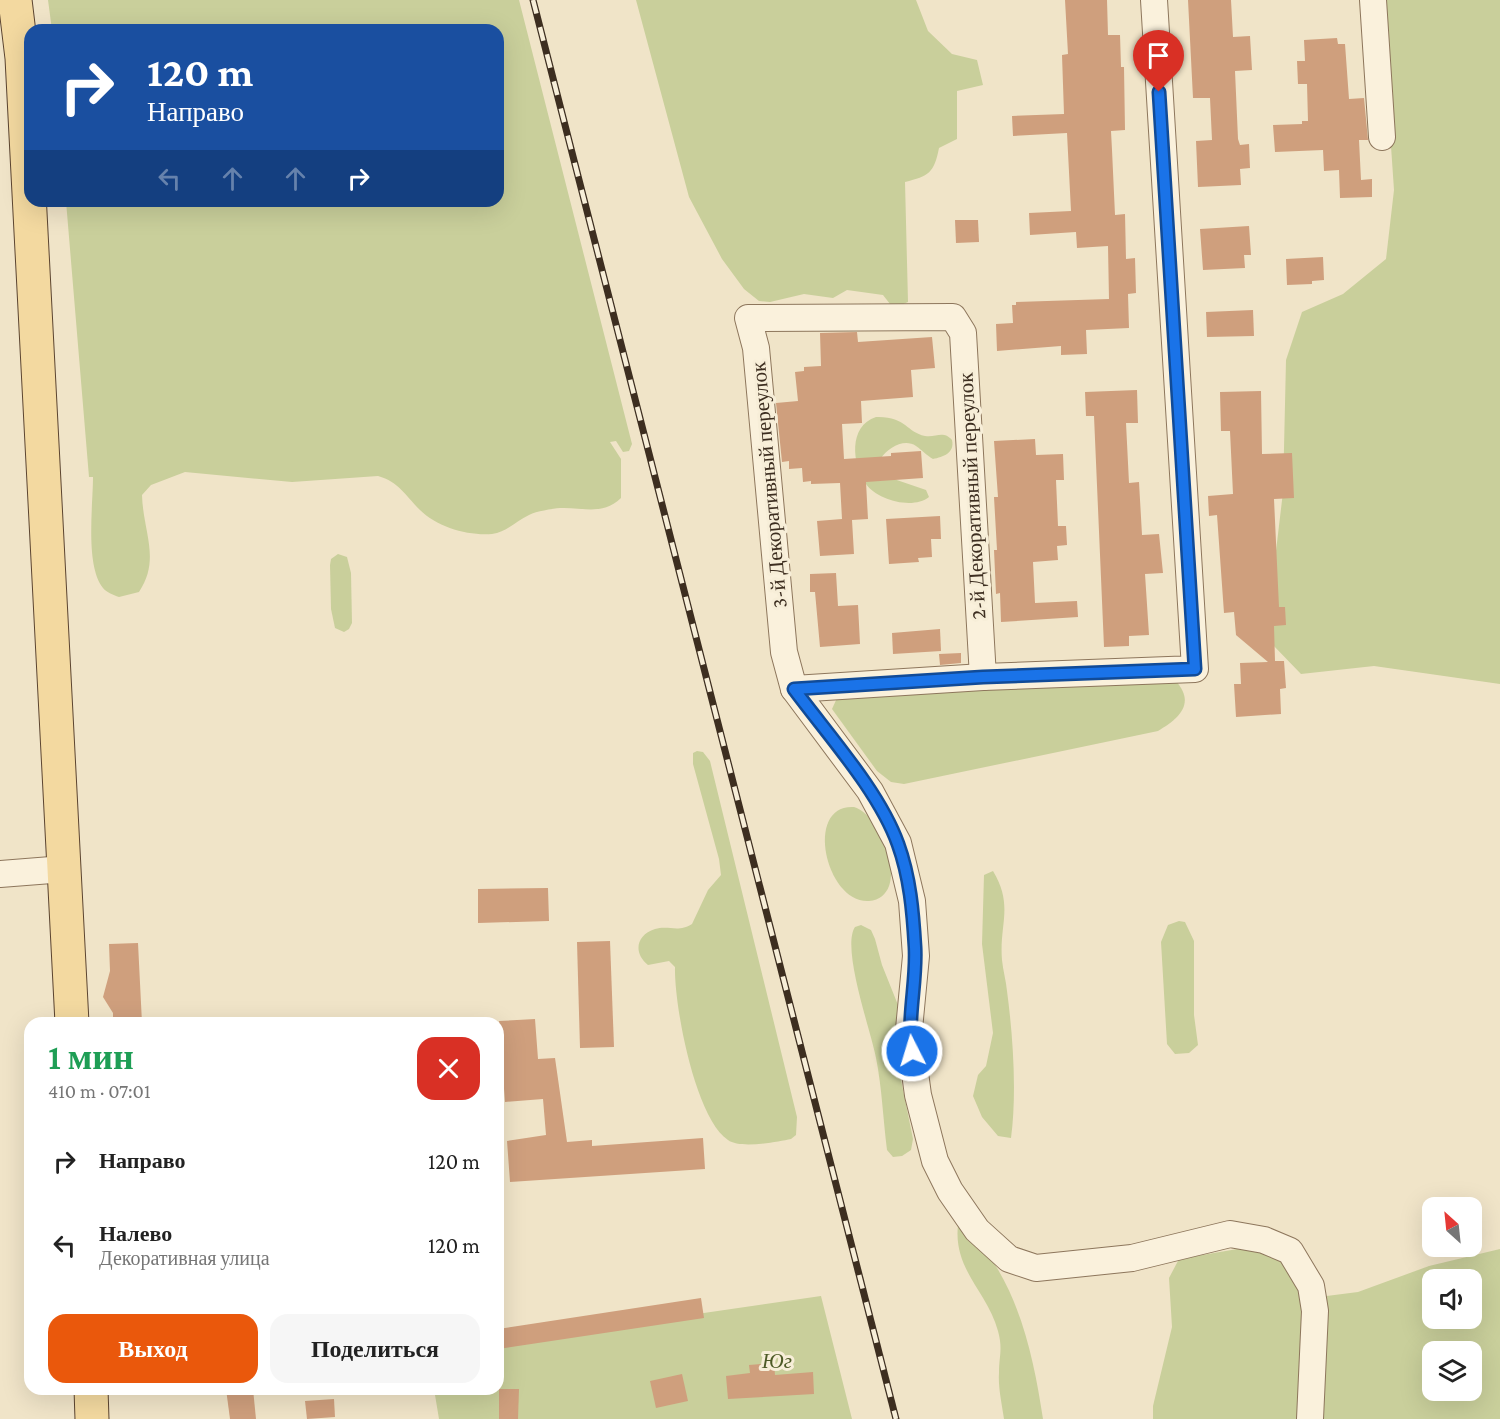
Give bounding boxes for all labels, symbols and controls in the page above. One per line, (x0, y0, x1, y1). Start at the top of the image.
pin (1133, 30, 1184, 92)
icon: arrive (1142, 39, 1175, 72)
icon: right (48, 48, 126, 126)
text: 120 m (147, 48, 253, 95)
text: Направо (147, 97, 244, 127)
icon: left (153, 162, 186, 195)
icon: ahead (216, 162, 249, 195)
icon: ahead (279, 162, 312, 195)
icon: right (342, 162, 375, 195)
street label: 3-й Декоративный переулок (746, 360, 792, 609)
street label: 2-й Декоративный переулок (954, 371, 990, 620)
position arrow (880, 1019, 944, 1083)
text: 1 мин (48, 1037, 134, 1077)
button: close (417, 1037, 480, 1100)
text: 410 m · 07:01 (48, 1080, 151, 1102)
icon: right (48, 1145, 81, 1178)
text: Направо (99, 1148, 185, 1173)
text: 120 m (428, 1149, 480, 1174)
north arrow (1422, 1197, 1482, 1257)
map controls (1422, 1197, 1482, 1401)
text: Налево (99, 1221, 172, 1246)
icon: left (48, 1229, 81, 1262)
text: 120 m (428, 1233, 480, 1258)
text: Декоративная улица (99, 1247, 270, 1269)
button: sound (1422, 1269, 1482, 1329)
button: Выход (48, 1314, 258, 1383)
button: Поделиться (270, 1314, 480, 1383)
button: layers (1422, 1341, 1482, 1401)
park label: Юг (761, 1349, 792, 1373)

